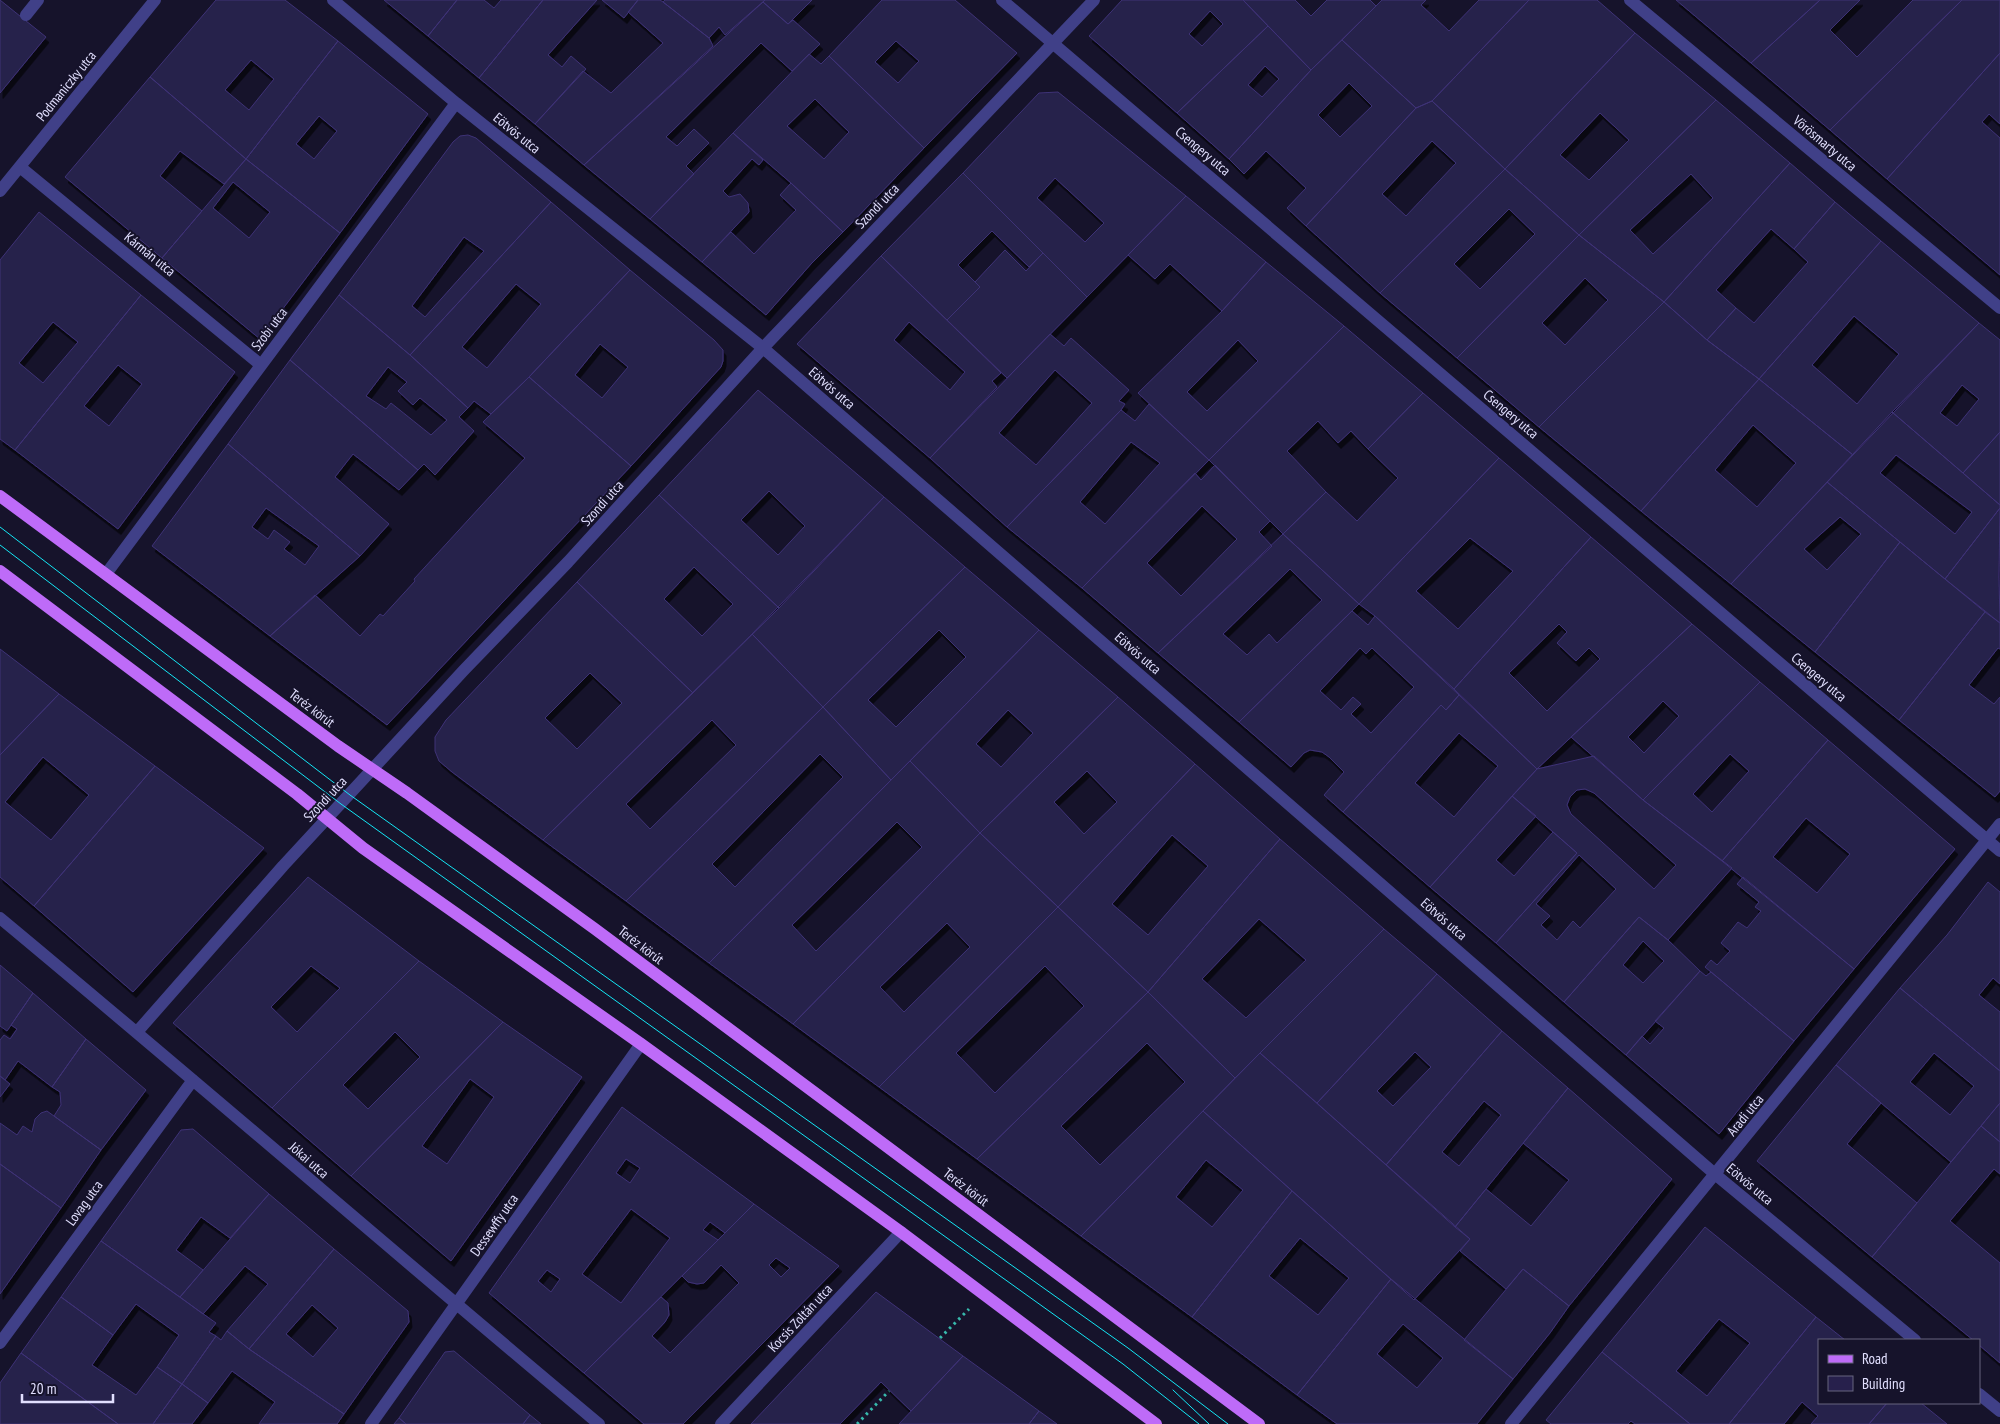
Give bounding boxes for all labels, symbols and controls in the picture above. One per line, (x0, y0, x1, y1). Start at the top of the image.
street label: Podmaniczky utca (32, 47, 100, 125)
street label: Eötvös utca (490, 109, 544, 157)
street label: Vörösmarty utca (1789, 111, 1860, 175)
street label: Csengery utca (1172, 123, 1234, 179)
street label: Szondi utca (851, 180, 903, 232)
street label: Kármán utca (121, 228, 179, 280)
street label: Szobi utca (247, 304, 291, 354)
street label: Eötvös utca (805, 363, 859, 413)
street label: Csengery utca (1480, 386, 1542, 442)
street label: Szondi utca (577, 476, 627, 530)
street label: Eötvös utca (1111, 628, 1165, 678)
street label: Csengery utca (1788, 649, 1850, 705)
street label: Teréz körút (285, 685, 339, 731)
street label: Szondi utca (299, 773, 351, 825)
street label: Eötvös utca (1417, 894, 1471, 944)
street label: Teréz körút (614, 922, 668, 968)
street label: Aradi utca (1723, 1090, 1767, 1140)
street label: Jókai utca (285, 1137, 333, 1182)
street label: Eötvös utca (1723, 1159, 1777, 1209)
street label: Teréz körút (939, 1164, 993, 1210)
street label: Lovag utca (62, 1177, 106, 1229)
street label: Dessewffy utca (466, 1190, 522, 1260)
street label: Kocsis Zoltán utca (764, 1280, 836, 1356)
legend (1818, 1339, 1980, 1404)
text: Road (1862, 1349, 1888, 1368)
scale bar (22, 1372, 114, 1404)
text: Building (1862, 1374, 1905, 1393)
text: 20 m (30, 1379, 56, 1398)

